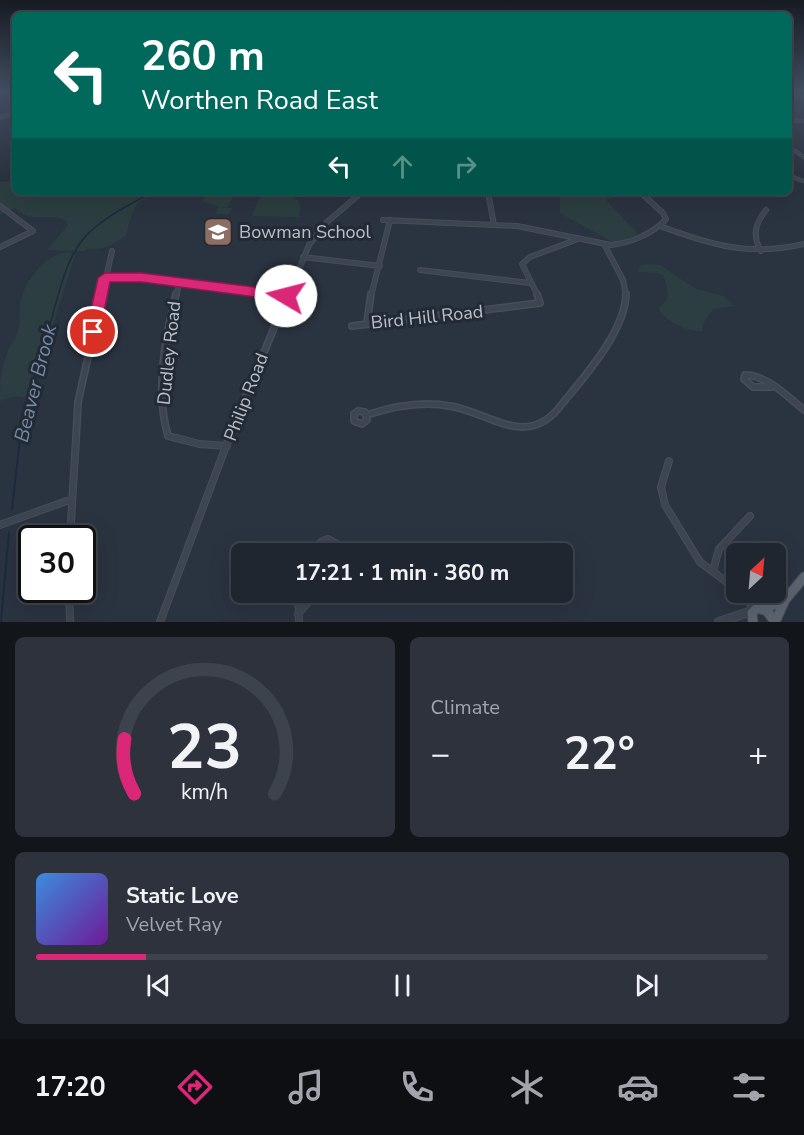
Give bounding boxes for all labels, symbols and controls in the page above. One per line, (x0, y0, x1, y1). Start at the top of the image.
text: 260 m (141, 28, 265, 85)
icon: left (42, 36, 120, 114)
text: Worthen Road East (141, 82, 378, 119)
icon: left (323, 150, 356, 183)
icon: ahead (386, 150, 419, 183)
icon: right (449, 150, 482, 183)
school or university icon: Bowman School (202, 216, 234, 248)
place label: Bowman School (239, 220, 372, 244)
position arrow (254, 264, 318, 328)
street label: Bird Hill Road (370, 299, 484, 335)
street label: Dudley Road (152, 300, 186, 406)
pin (67, 306, 118, 357)
icon: arrive (76, 315, 109, 348)
water label: Beaver Brook (8, 320, 63, 445)
street label: Philip Road (218, 350, 274, 444)
speed limit sign: 30 (18, 525, 96, 603)
north arrow (726, 543, 786, 603)
map controls (726, 543, 786, 603)
text: 17:21 · 1 min · 360 m (295, 558, 509, 588)
text: Climate (431, 694, 500, 721)
text: 23 (167, 705, 242, 790)
text: 22° (564, 724, 635, 785)
text: − (431, 732, 450, 777)
text: + (748, 732, 768, 777)
text: km/h (181, 777, 228, 807)
text: Static Love (126, 881, 239, 911)
text: Velvet Ray (126, 911, 222, 938)
icon: previous (142, 969, 175, 1002)
icon: pause (386, 969, 419, 1002)
icon: next (630, 969, 663, 1002)
icon: directions (174, 1066, 216, 1108)
icon: music (285, 1066, 327, 1108)
icon: phone (396, 1066, 438, 1108)
icon: climate (506, 1066, 548, 1108)
icon: car (617, 1066, 659, 1108)
icon: filters (728, 1066, 770, 1108)
text: 17:20 (34, 1069, 106, 1106)

